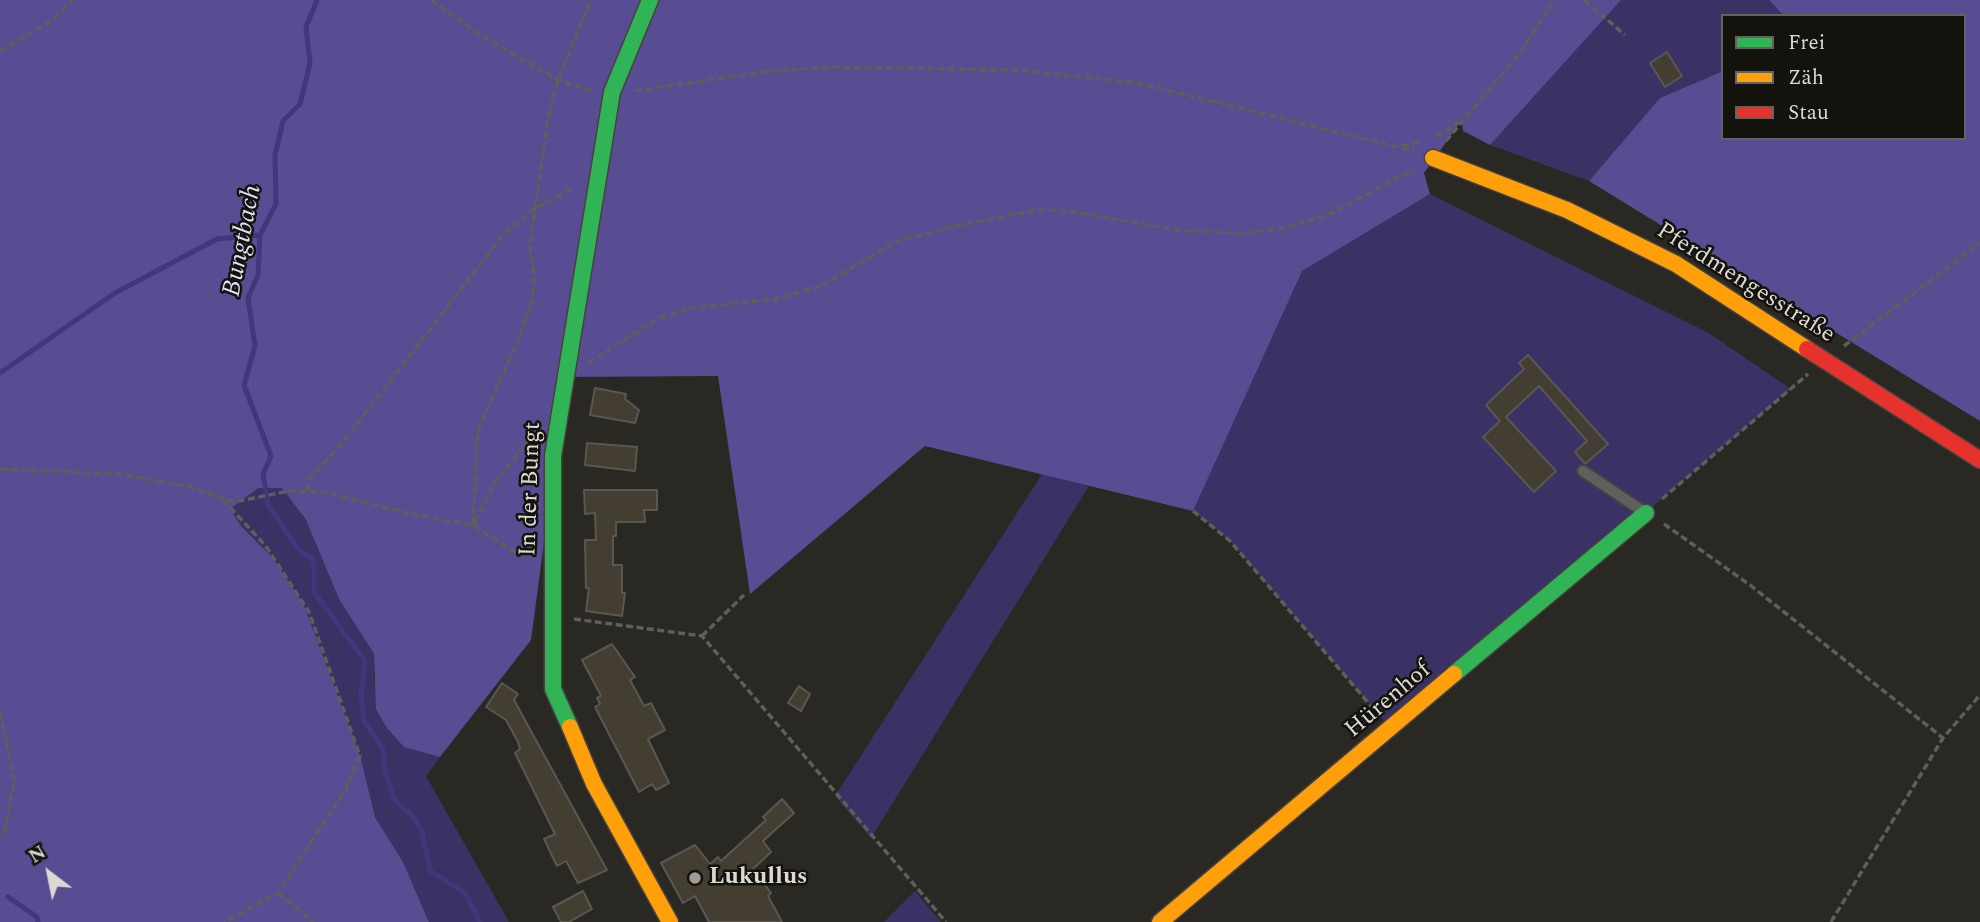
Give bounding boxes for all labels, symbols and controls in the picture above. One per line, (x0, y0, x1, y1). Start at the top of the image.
legend (1721, 14, 1966, 140)
text: Frei (1788, 27, 1825, 59)
text: Zäh (1788, 62, 1824, 94)
text: Stau (1788, 97, 1829, 129)
water label: Bungtbach (218, 183, 270, 299)
street label: Pferdmengesstraße (1650, 217, 1840, 351)
street label: In der Bungt (515, 421, 549, 557)
street label: Hürenhof (1340, 657, 1438, 745)
north arrow (14, 838, 84, 908)
text: N (23, 838, 52, 871)
place label: Lukullus (709, 864, 808, 892)
marker: Lukullus (687, 870, 703, 886)

